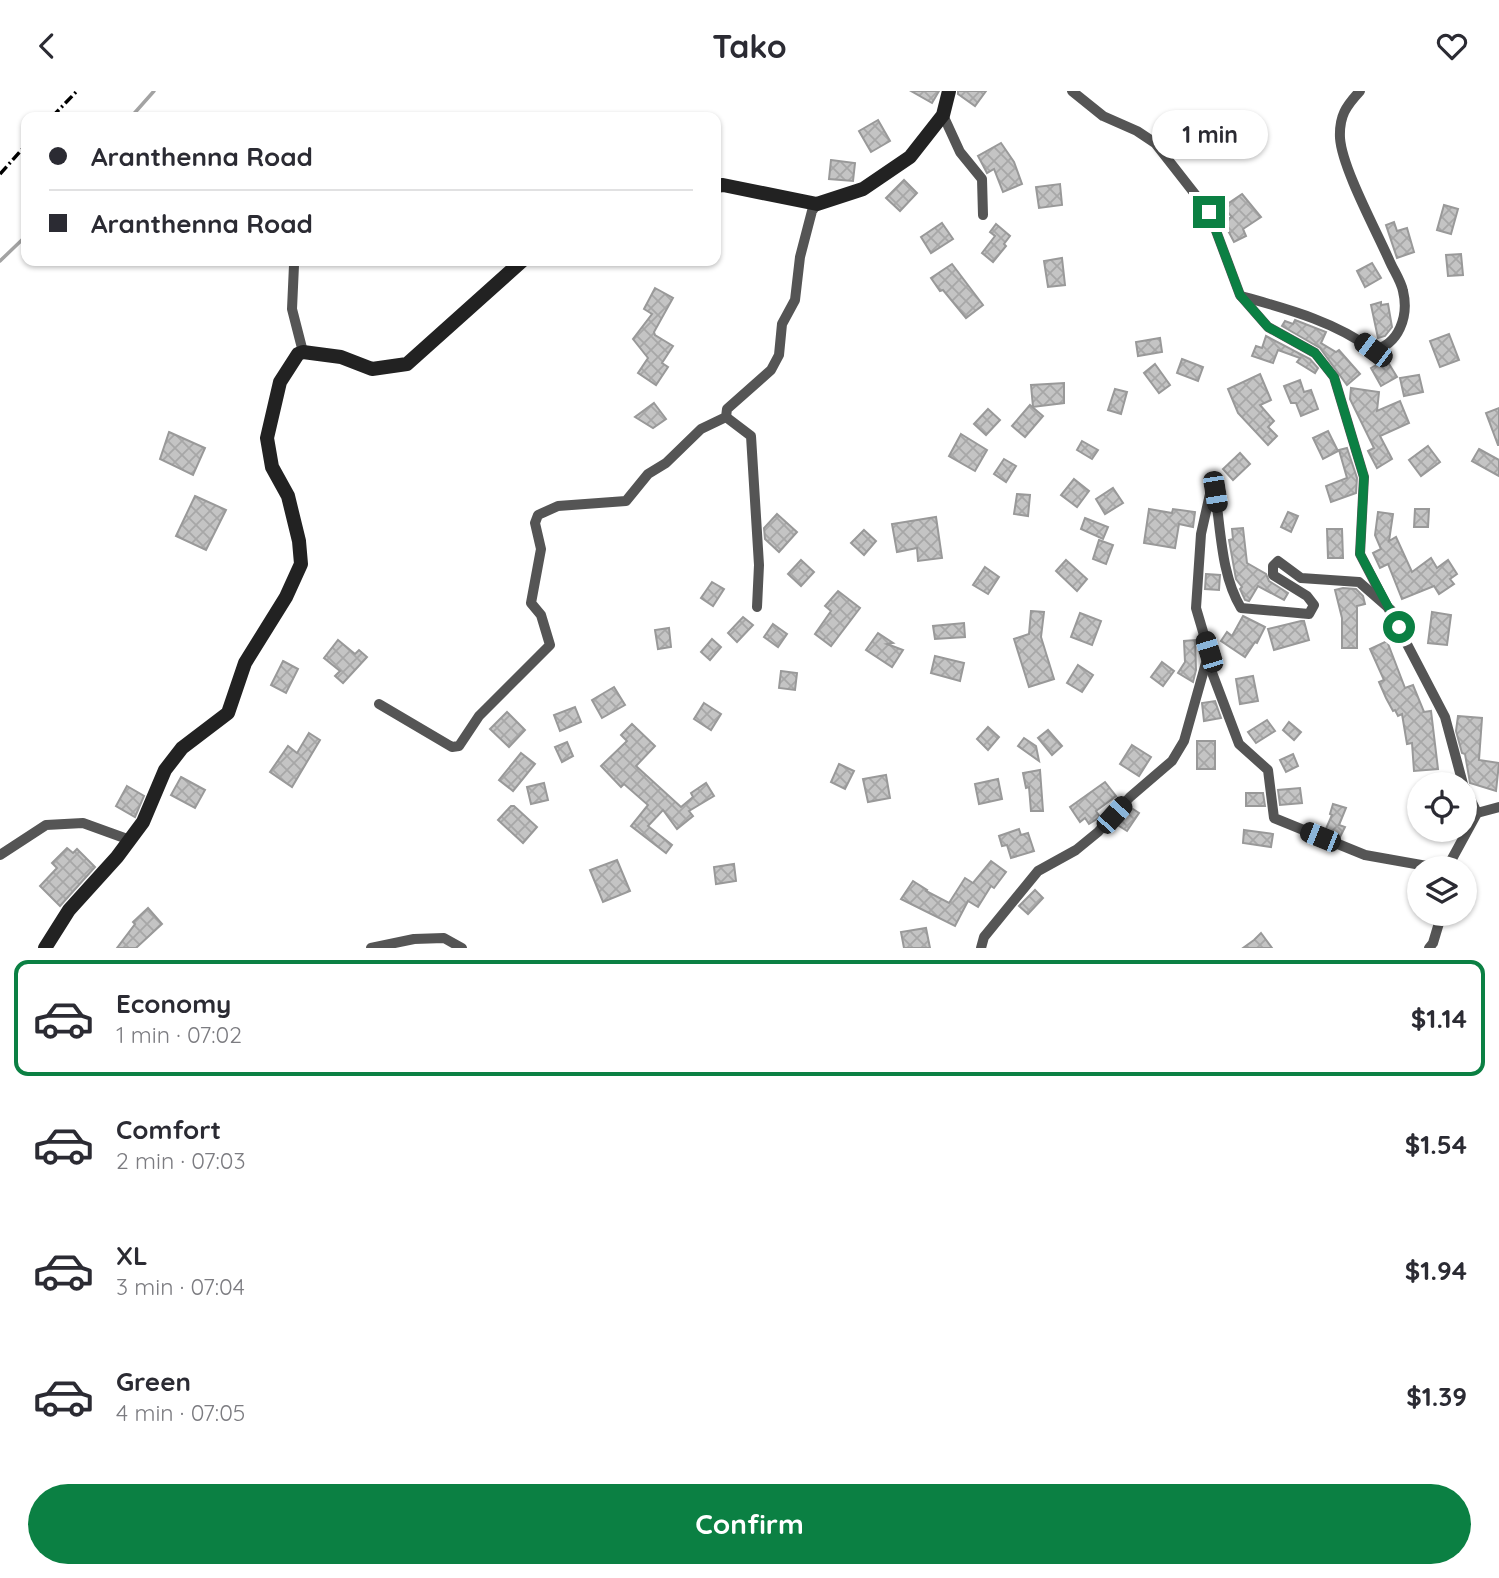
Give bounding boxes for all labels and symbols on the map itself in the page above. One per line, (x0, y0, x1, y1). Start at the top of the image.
callout: 1 min (1151, 110, 1267, 159)
route end (1193, 196, 1225, 228)
car (1350, 329, 1397, 371)
car (1202, 470, 1229, 514)
route start (1383, 611, 1415, 643)
car (1193, 629, 1226, 675)
car (1093, 792, 1136, 838)
car (1297, 819, 1344, 855)

